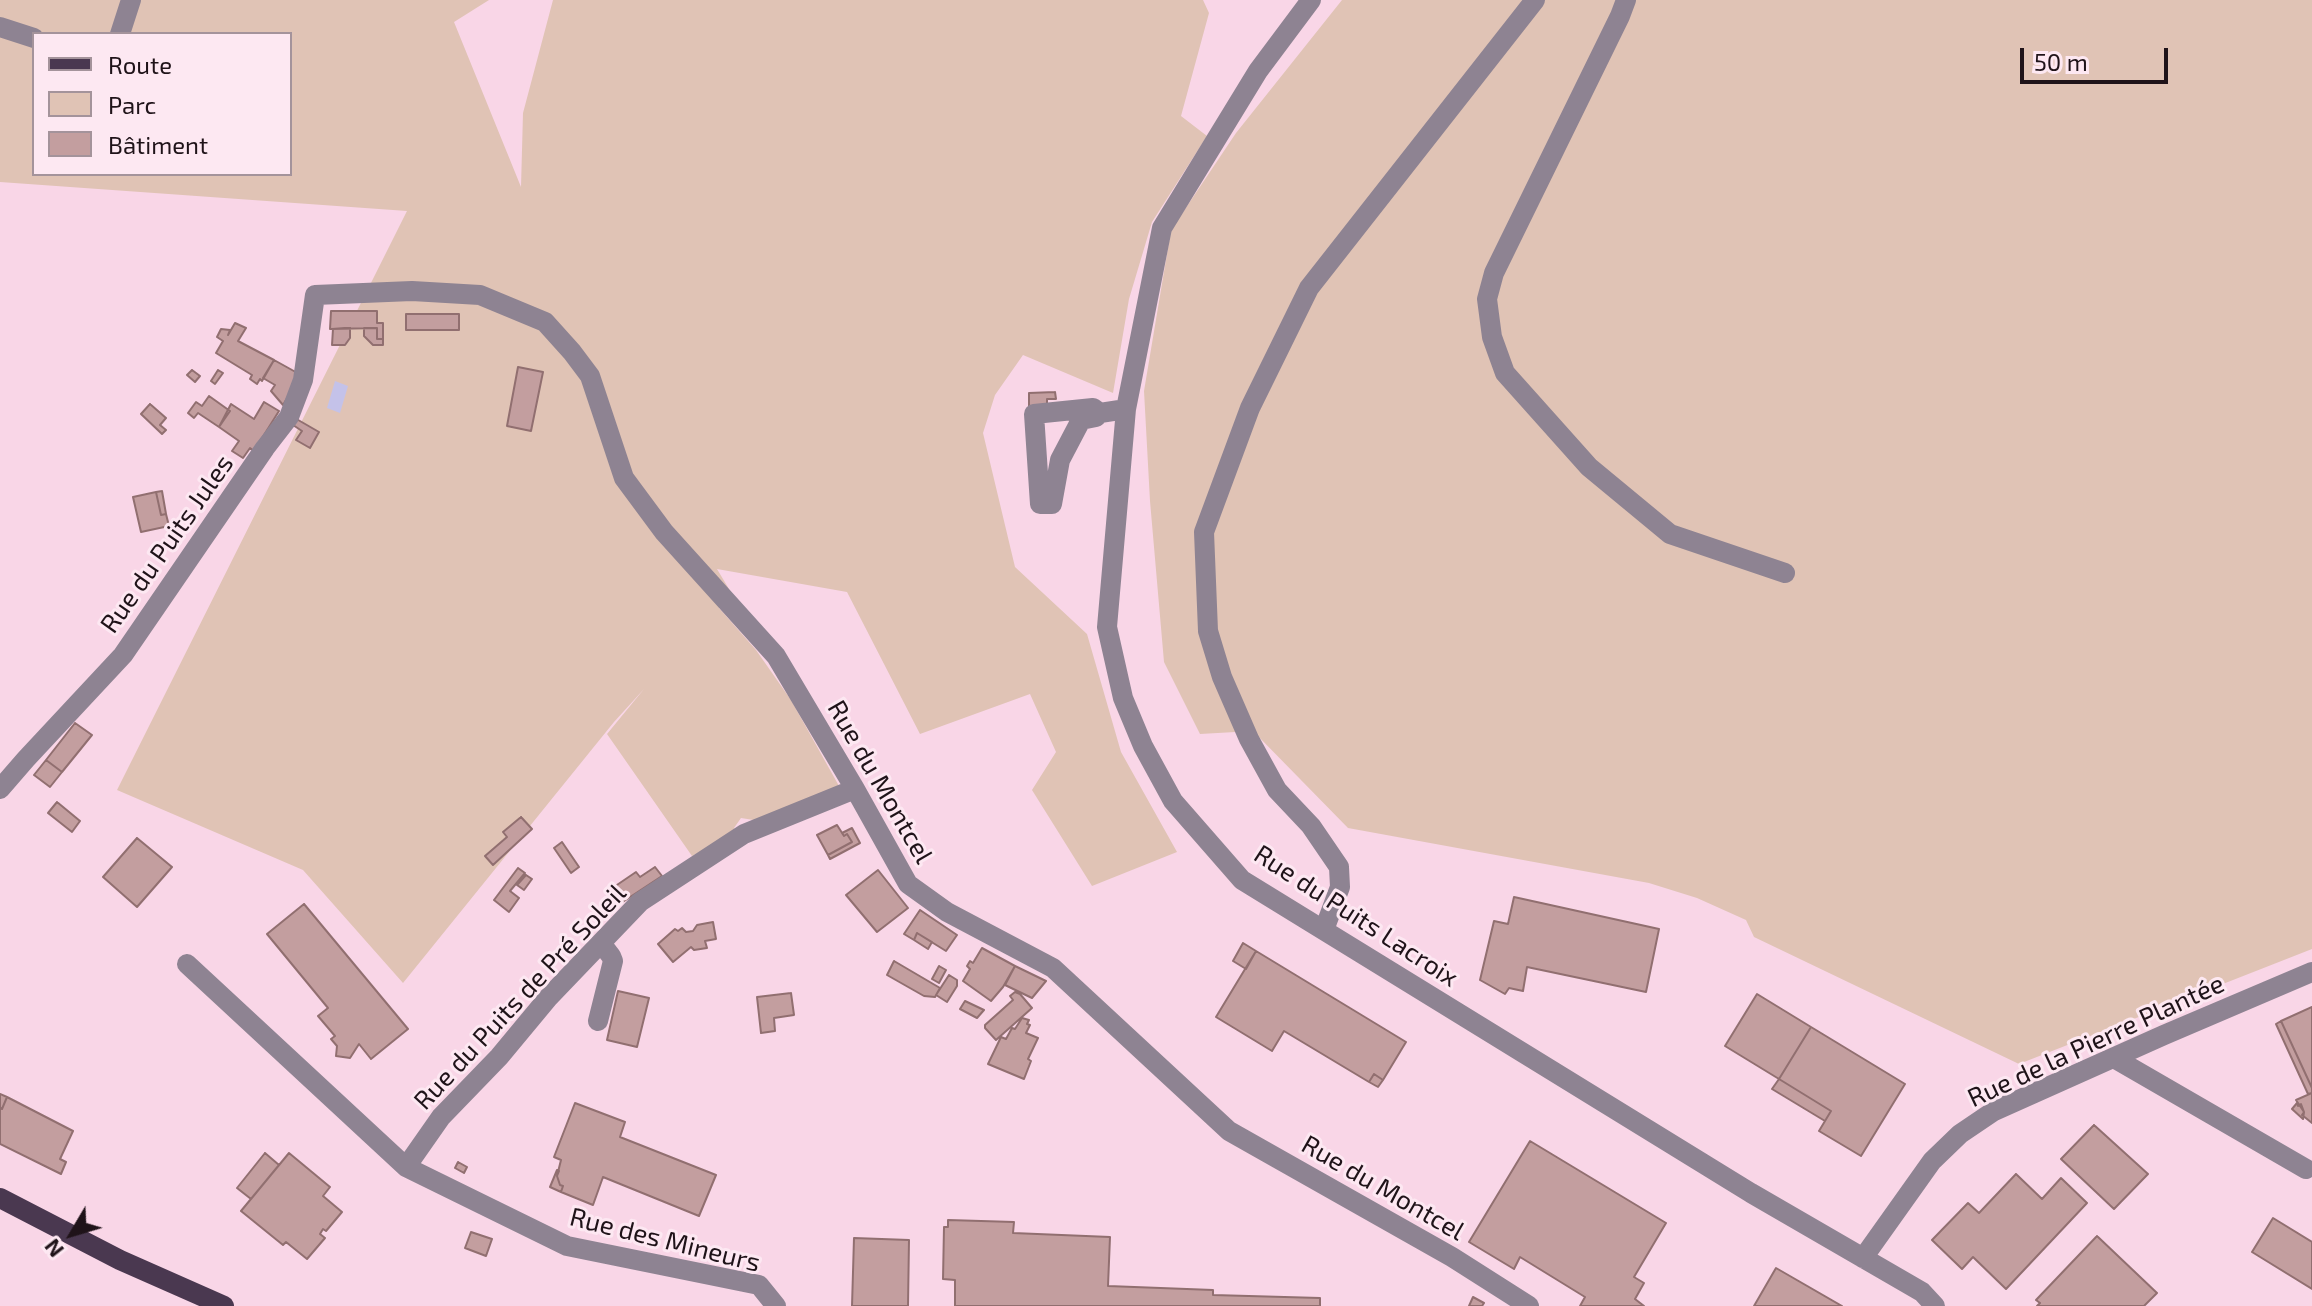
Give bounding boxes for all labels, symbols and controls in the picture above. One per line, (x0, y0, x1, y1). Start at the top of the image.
legend (32, 32, 292, 176)
scale bar (2024, 32, 2172, 82)
text: 50 m (2034, 47, 2088, 76)
text: Route (108, 50, 172, 79)
text: Parc (108, 90, 156, 119)
text: Bâtiment (108, 130, 208, 159)
street label: Rue du Puits Jules (94, 449, 240, 639)
street label: Rue du Montcel (821, 695, 939, 869)
street label: Rue du Puits Lacroix (1248, 838, 1464, 994)
street label: Rue du Puits de Pré Soleil (407, 878, 633, 1116)
street label: Rue de la Pierre Plantée (1963, 968, 2229, 1114)
street label: Rue du Montcel (1296, 1129, 1470, 1247)
north arrow (32, 1194, 112, 1274)
street label: Rue des Mineurs (566, 1201, 764, 1279)
text: N (38, 1235, 68, 1263)

